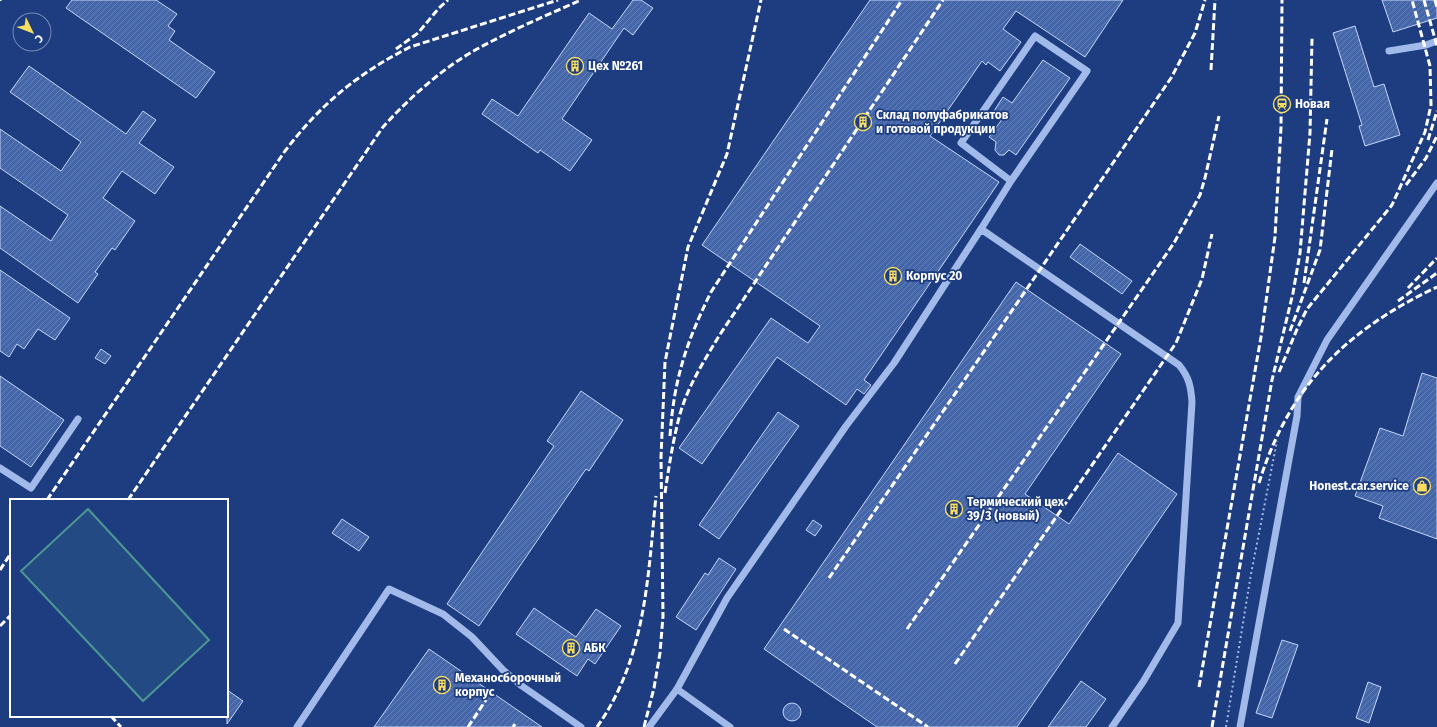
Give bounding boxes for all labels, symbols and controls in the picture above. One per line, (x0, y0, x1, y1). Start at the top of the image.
north arrow (12, 12, 52, 52)
text: С (32, 32, 46, 46)
building icon: Цех №261 (565, 56, 585, 76)
place label: Цех №261 (588, 59, 643, 73)
station icon: Новая (1272, 94, 1292, 114)
place label: Новая (1295, 97, 1330, 111)
place label: Склад полуфабрикатов и готовой продукции (876, 108, 1009, 136)
building icon: Склад полуфабрикатов и готовой продукции (853, 112, 873, 132)
building icon: Корпус 20 (883, 266, 903, 286)
place label: Корпус 20 (906, 269, 962, 283)
shop icon: Honest.car.service (1412, 476, 1432, 496)
place label: Honest.car.service (1309, 479, 1409, 493)
place label: Термический цех 39/3 (новый) (966, 495, 1065, 523)
inset map (10, 499, 228, 717)
building icon: Термический цех 39/3 (новый) (944, 499, 964, 519)
building icon: АБК (561, 638, 581, 658)
place label: АБК (583, 641, 606, 655)
place label: Механосборочный корпус (455, 671, 561, 699)
building icon: Механосборочный корпус (432, 675, 452, 695)

